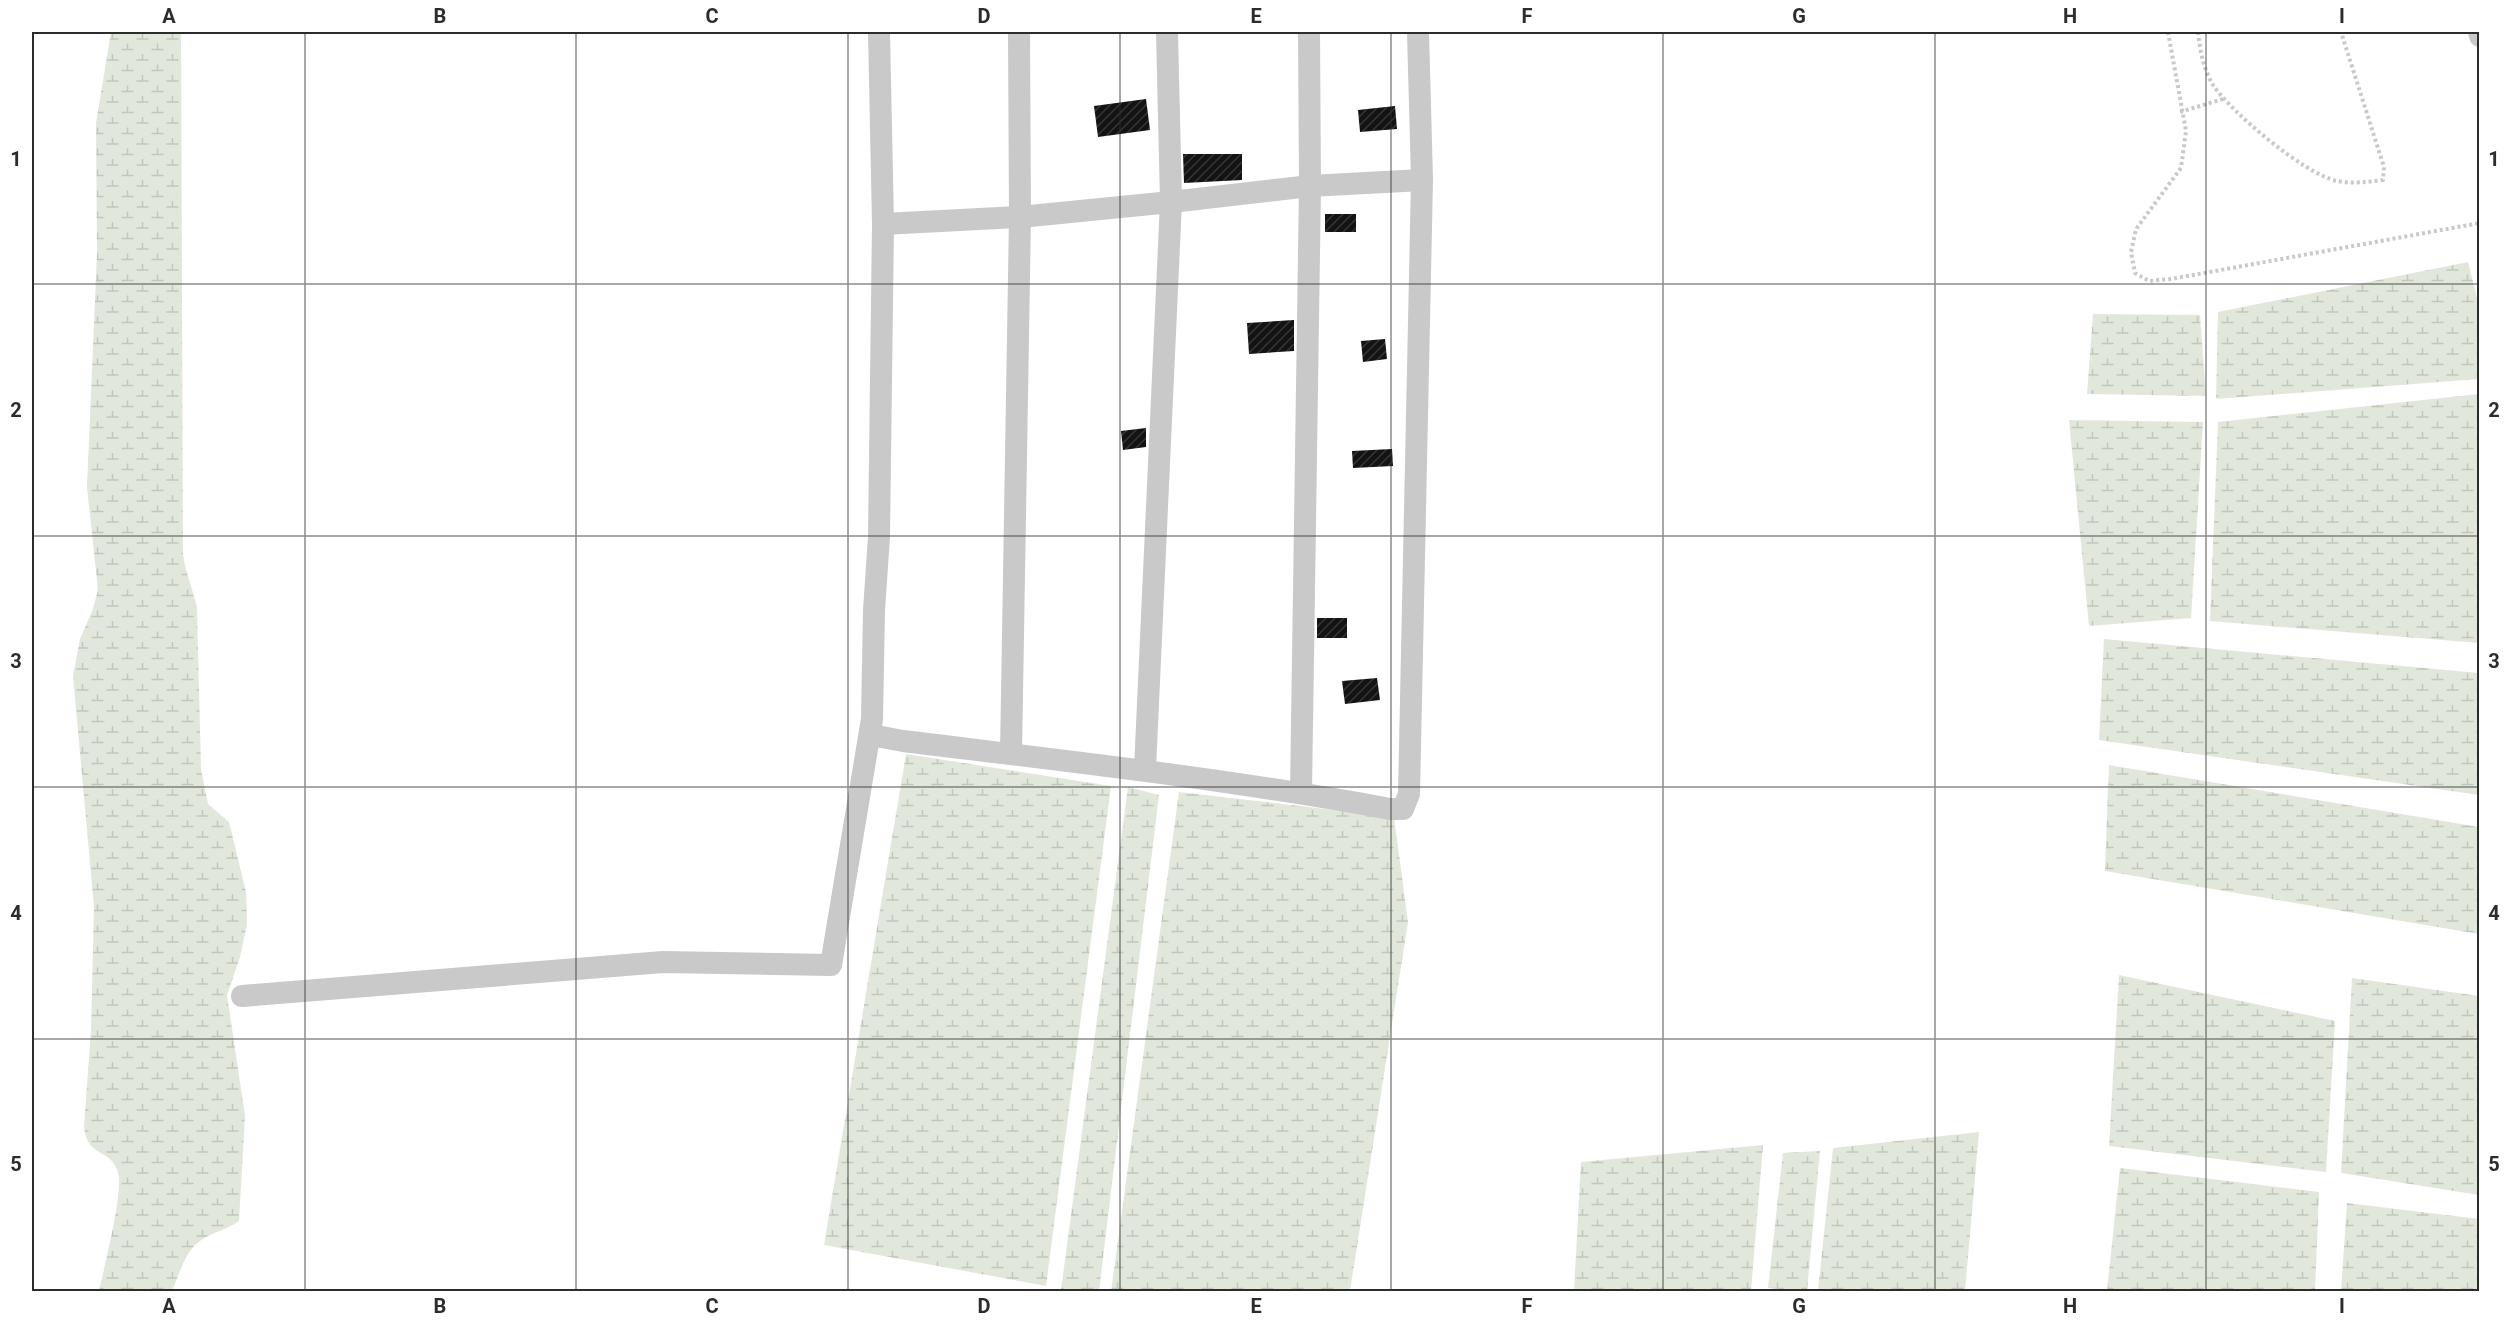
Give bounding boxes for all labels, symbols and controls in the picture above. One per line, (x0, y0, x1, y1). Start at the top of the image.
text: A (162, 4, 176, 28)
text: B (434, 4, 446, 28)
text: C (705, 4, 719, 28)
text: D (978, 4, 991, 28)
text: E (1250, 4, 1262, 28)
text: F (1522, 4, 1533, 28)
text: G (1792, 4, 1806, 28)
text: H (2063, 4, 2077, 28)
text: I (2339, 4, 2345, 28)
text: 1 (10, 147, 22, 171)
text: 1 (2488, 147, 2500, 171)
text: 2 (10, 398, 22, 422)
text: 2 (2488, 398, 2500, 422)
text: 3 (10, 649, 22, 673)
text: 3 (2488, 649, 2500, 673)
text: 4 (10, 901, 22, 925)
text: 4 (2488, 901, 2500, 925)
text: 5 (10, 1152, 22, 1176)
text: 5 (2488, 1152, 2500, 1176)
text: A (162, 1294, 176, 1318)
text: B (434, 1294, 446, 1318)
text: C (705, 1294, 719, 1318)
text: D (978, 1294, 991, 1318)
text: E (1250, 1294, 1262, 1318)
text: F (1522, 1294, 1533, 1318)
text: G (1792, 1294, 1806, 1318)
text: H (2063, 1294, 2077, 1318)
text: I (2339, 1294, 2345, 1318)

